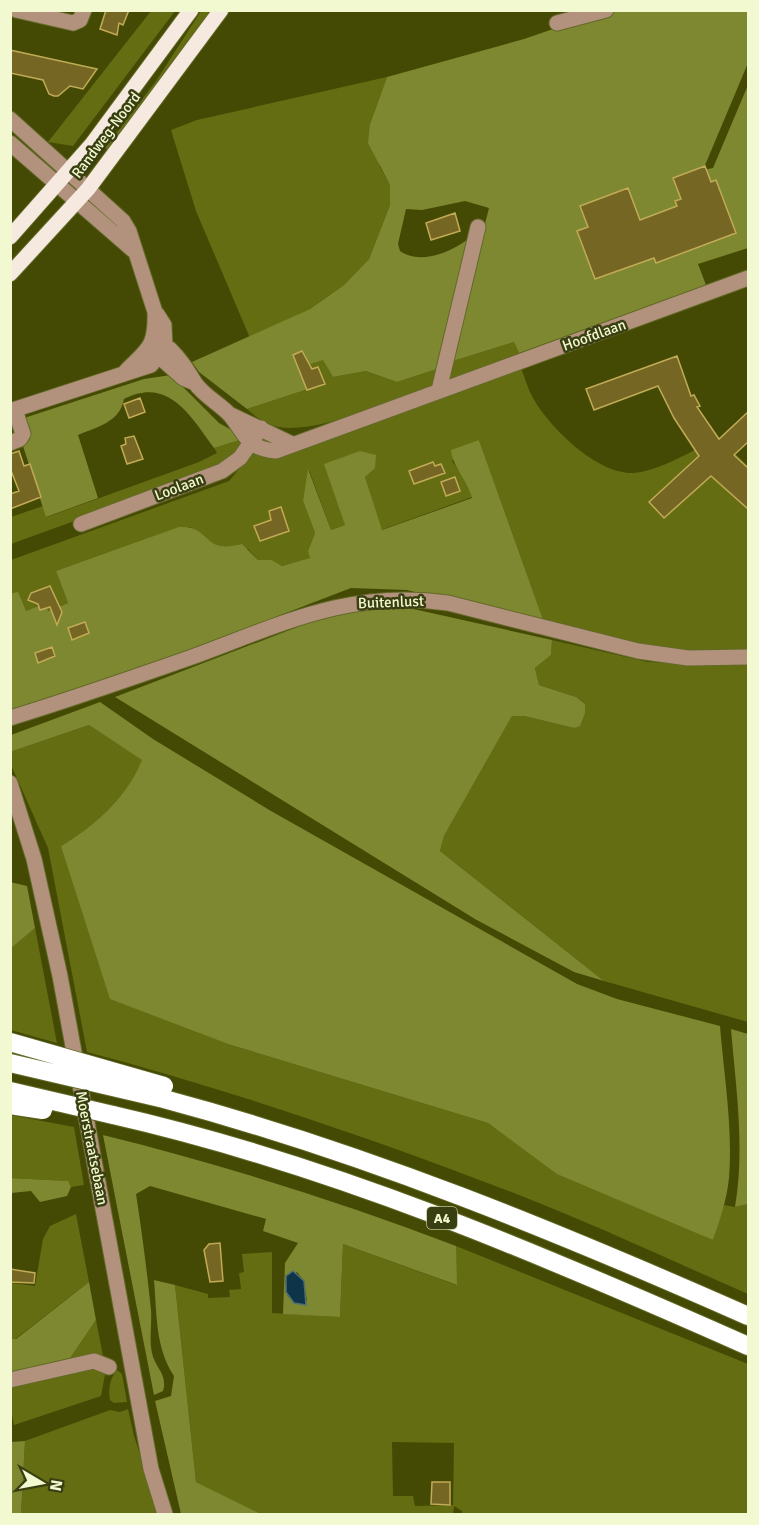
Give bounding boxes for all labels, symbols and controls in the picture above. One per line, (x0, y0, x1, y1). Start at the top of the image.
street label: Randweg-Noord (68, 88, 144, 182)
street label: Hoofdlaan (560, 315, 628, 355)
street label: Loolaan (152, 469, 206, 505)
street label: Buitenlust (358, 592, 424, 612)
street label: Moerstraatsebaan (72, 1089, 112, 1207)
road number: A4 (427, 1207, 457, 1229)
north arrow (12, 1453, 72, 1513)
text: N (45, 1478, 67, 1493)

